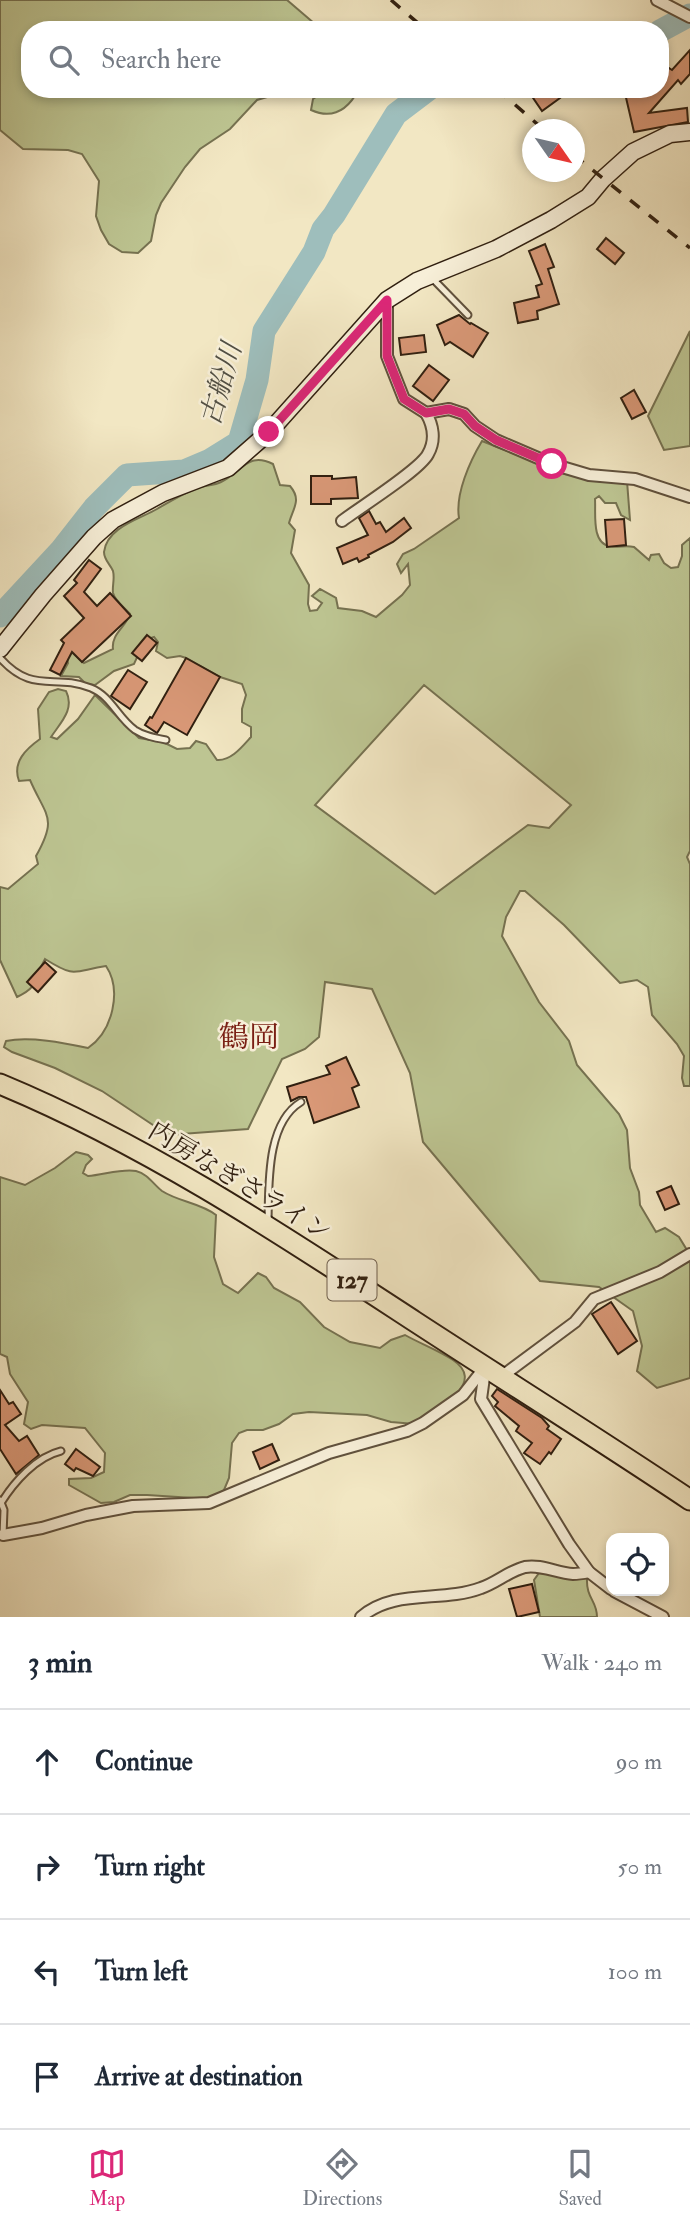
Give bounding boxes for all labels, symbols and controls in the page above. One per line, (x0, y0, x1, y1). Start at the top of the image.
search box (21, 21, 669, 98)
icon: search (45, 41, 83, 79)
text: Search here (101, 44, 221, 76)
north arrow (522, 119, 585, 182)
water label: 古船川 (193, 336, 251, 430)
route end (253, 416, 284, 447)
route start (536, 448, 567, 479)
district label: 鶴岡 (219, 1019, 279, 1056)
street label: 内房なぎさライン (142, 1115, 337, 1249)
road number: 127 (328, 1260, 376, 1300)
map controls (606, 1533, 669, 1596)
button: locate (606, 1533, 669, 1596)
text: 3 min (28, 1644, 93, 1681)
text: Walk · 240 m (542, 1648, 662, 1677)
icon: ahead (28, 1743, 66, 1781)
text: Continue (95, 1746, 193, 1778)
text: 90 m (616, 1747, 662, 1776)
icon: right (28, 1848, 66, 1886)
text: Turn right (95, 1851, 205, 1883)
text: 50 m (618, 1852, 662, 1881)
icon: left (28, 1953, 66, 1991)
text: Turn left (95, 1956, 188, 1988)
text: 100 m (608, 1957, 662, 1986)
icon: arrive (28, 2058, 66, 2096)
text: Arrive at destination (95, 2061, 303, 2093)
tab: Map (88, 2145, 126, 2211)
tab: Directions (302, 2145, 382, 2211)
tab: Saved (558, 2145, 602, 2211)

